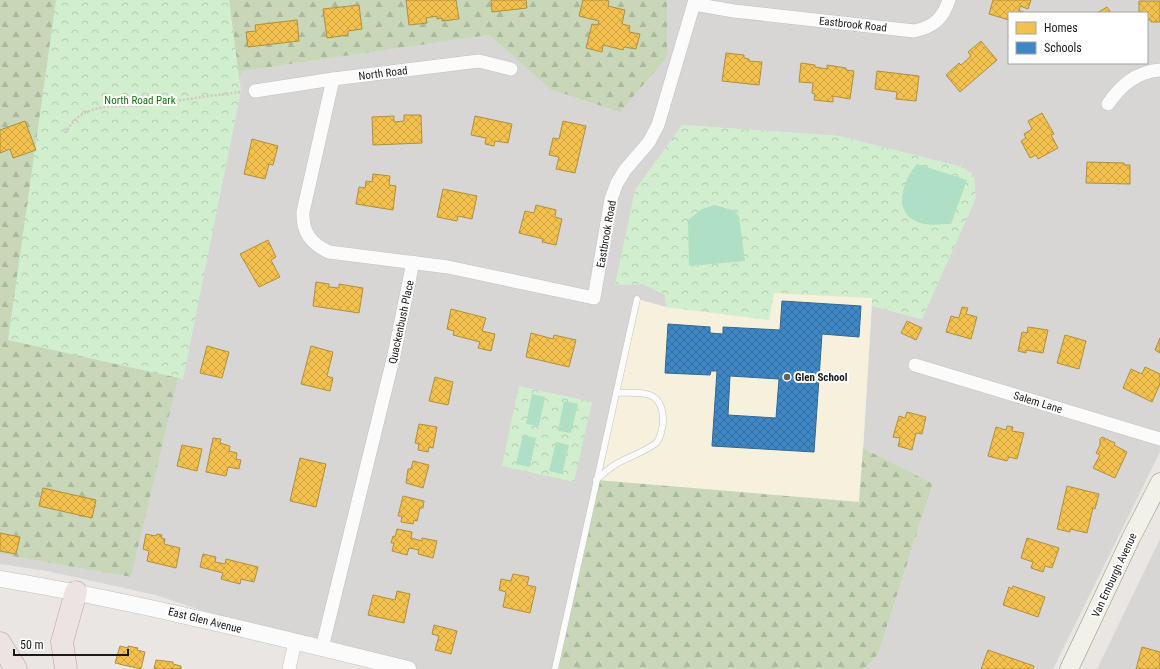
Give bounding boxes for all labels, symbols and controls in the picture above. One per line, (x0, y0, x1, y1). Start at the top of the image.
legend (1008, 12, 1148, 64)
street label: Eastbrook Road (818, 14, 888, 35)
text: Homes (1044, 21, 1078, 35)
text: Schools (1044, 41, 1082, 55)
street label: North Road (358, 64, 408, 83)
park label: North Road Park (104, 94, 176, 107)
street label: Eastbrook Road (594, 199, 619, 269)
street label: Quackenbush Place (386, 279, 417, 365)
place label: Glen School (795, 371, 848, 384)
marker: Glen School (782, 372, 792, 382)
street label: Salem Lane (1012, 389, 1064, 416)
street label: Van Emburgh Avenue (1089, 531, 1140, 620)
street label: East Glen Avenue (167, 605, 243, 636)
scale bar (14, 631, 128, 657)
text: 50 m (20, 638, 44, 652)

